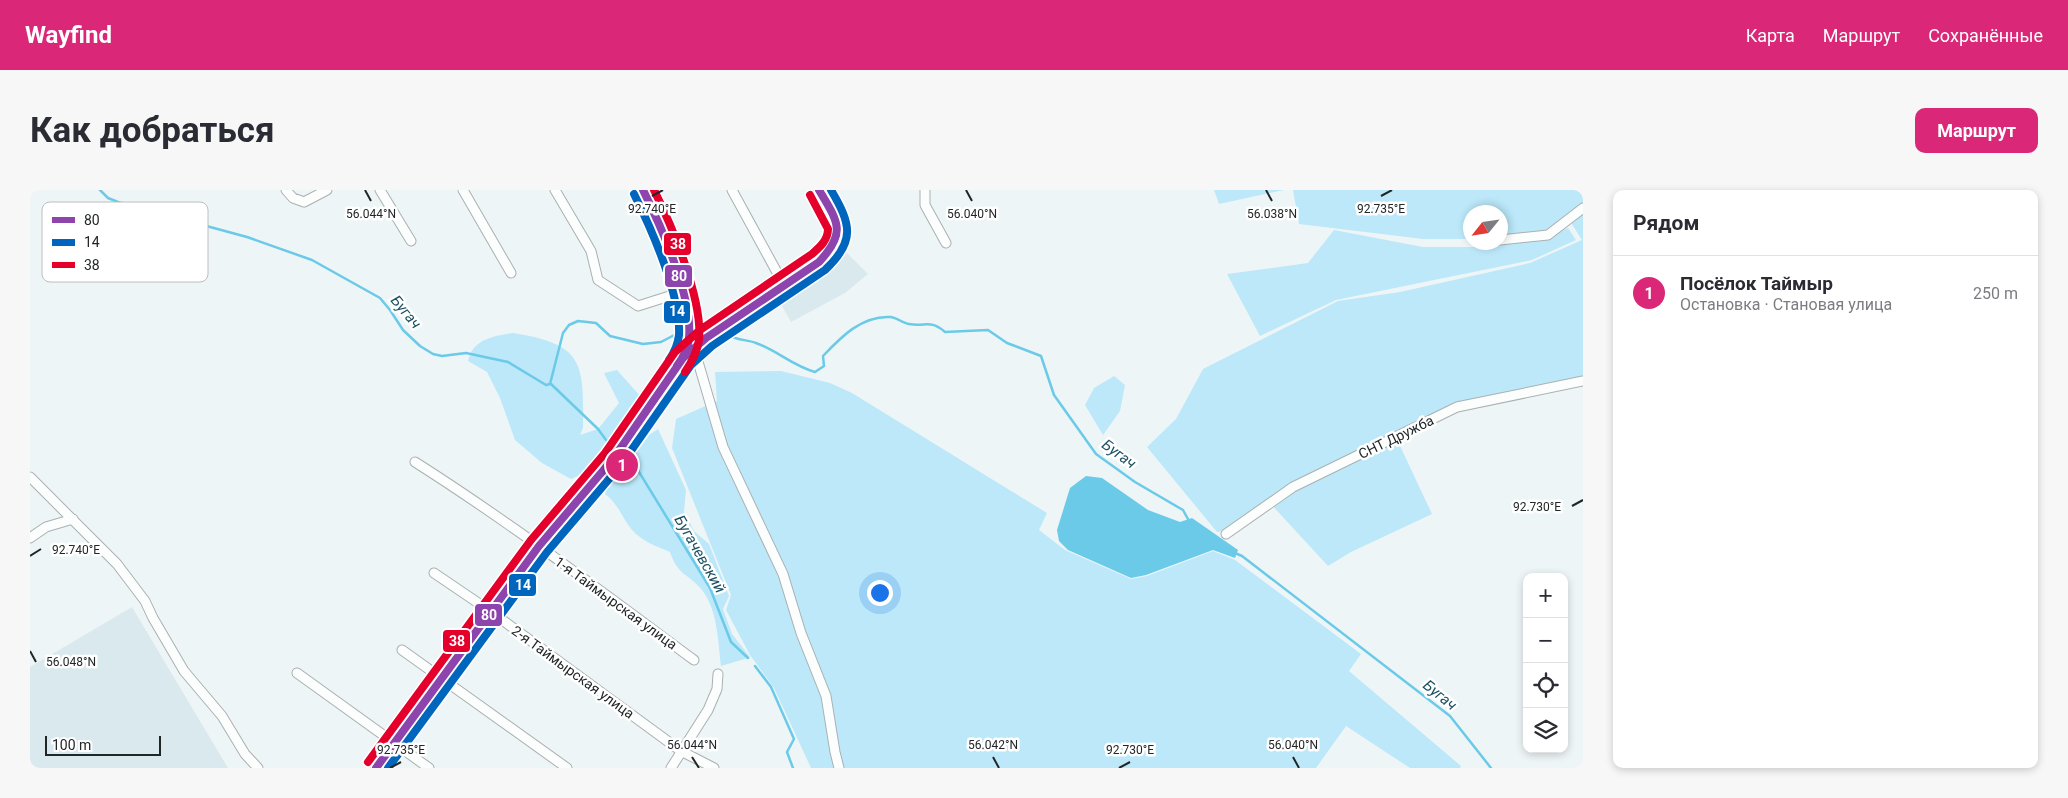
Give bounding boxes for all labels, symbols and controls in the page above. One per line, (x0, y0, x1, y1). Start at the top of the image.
text: Wayfind (25, 21, 112, 49)
text: Карта (1746, 25, 1795, 46)
text: Маршрут (1823, 25, 1900, 46)
text: Сохранённые (1928, 25, 2043, 46)
button: Маршрут (1915, 108, 2038, 153)
text: Как добраться (30, 110, 275, 151)
legend (42, 202, 208, 282)
text: 92.740°E (628, 202, 676, 216)
text: 92.735°E (1357, 202, 1405, 216)
north arrow (1463, 205, 1508, 250)
text: 56.044°N (346, 207, 396, 221)
text: 56.040°N (947, 207, 997, 221)
text: 56.038°N (1247, 207, 1297, 221)
text: Рядом (1633, 211, 1699, 235)
text: 80 (84, 212, 100, 228)
line badge: 38 (663, 232, 692, 256)
text: 14 (84, 234, 100, 250)
text: 38 (670, 236, 686, 252)
text: 38 (84, 257, 100, 273)
line badge: 80 (664, 264, 693, 288)
text: 80 (671, 268, 687, 284)
text: Посёлок Таймыр (1680, 272, 1833, 295)
text: 1 (1644, 284, 1654, 303)
text: 250 m (1973, 284, 2018, 303)
water label: Бугач (387, 292, 425, 332)
text: Остановка · Становая улица (1680, 295, 1892, 314)
line badge: 14 (663, 300, 691, 324)
text: 14 (669, 303, 685, 319)
street label: СНТ Дружба (1356, 412, 1436, 462)
water label: Бугач (1098, 436, 1140, 473)
pin: 1 (606, 446, 638, 484)
text: 92.730°E (1513, 500, 1561, 514)
water label: Бугачевский (671, 512, 729, 596)
text: 92.740°E (52, 543, 100, 557)
street label: 1-я Таймырская улица (552, 553, 680, 653)
line badge: 14 (508, 573, 537, 597)
map controls (1523, 573, 1568, 753)
button: + (1523, 573, 1568, 618)
text: 14 (515, 577, 531, 593)
your location (867, 580, 893, 606)
line badge: 80 (474, 603, 503, 627)
text: 80 (481, 607, 497, 623)
button: − (1523, 618, 1568, 663)
street label: 2-я Таймырская улица (509, 622, 637, 722)
line badge: 38 (442, 629, 471, 653)
text: 38 (449, 633, 465, 649)
text: 56.048°N (46, 655, 96, 669)
button: locate (1523, 663, 1568, 708)
water label: Бугач (1420, 676, 1461, 714)
button: layers (1523, 708, 1568, 753)
scale bar (45, 733, 161, 756)
text: 100 m (52, 737, 91, 753)
text: 56.044°N (667, 738, 717, 752)
text: 56.042°N (968, 738, 1018, 752)
text: 56.040°N (1268, 738, 1318, 752)
text: 92.735°E (377, 743, 425, 757)
text: 92.730°E (1106, 743, 1154, 757)

